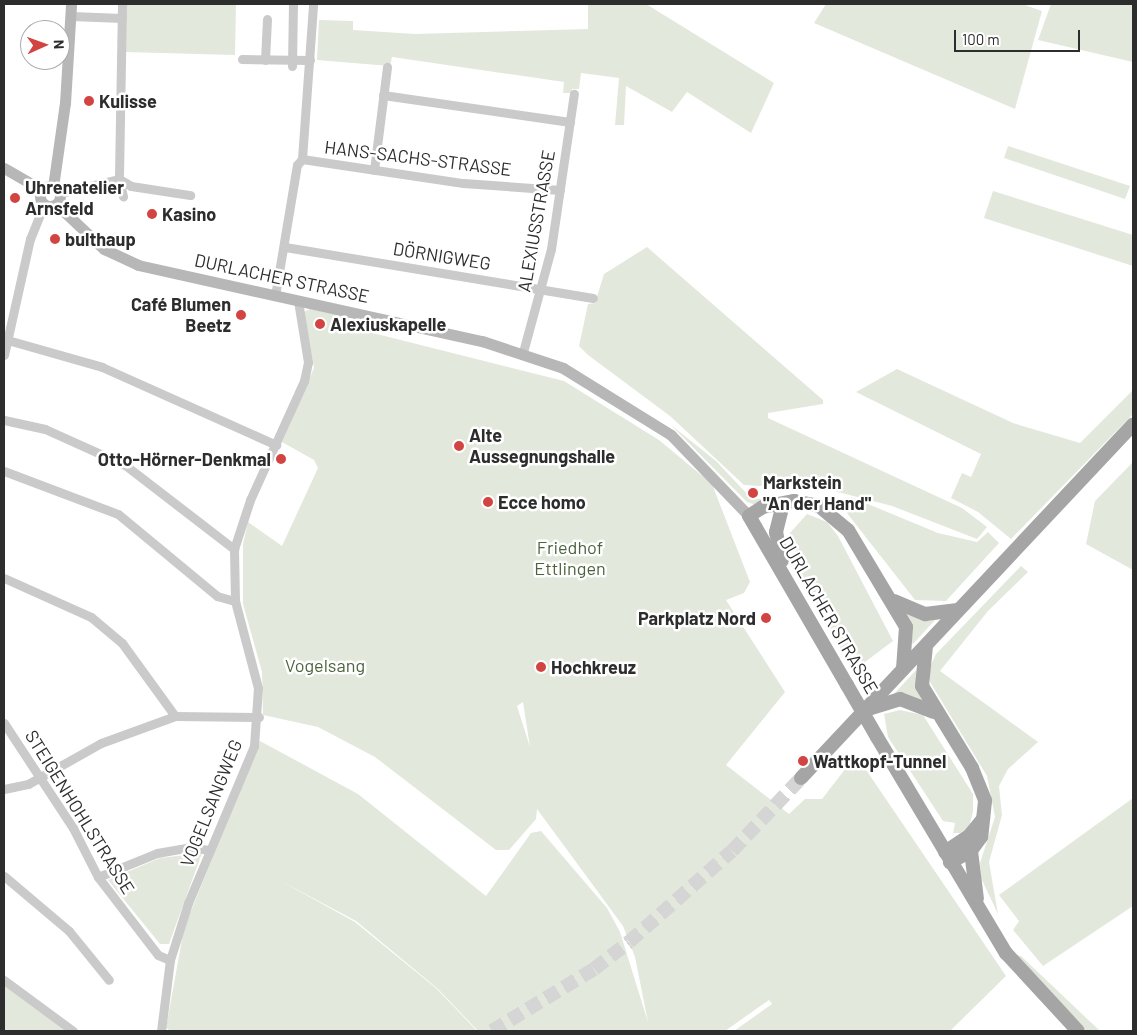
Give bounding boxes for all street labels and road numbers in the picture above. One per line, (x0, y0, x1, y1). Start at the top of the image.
street label: HANS-SACHS-STRASSE (323, 136, 513, 180)
street label: ALEXIUSSTRASSE (513, 148, 559, 294)
street label: DÖRNIGWEG (392, 238, 492, 274)
street label: DURLACHER STRASSE (193, 249, 371, 307)
street label: DURLACHER STRASSE (775, 533, 883, 697)
street label: STEIGENHOHLSTRASSE (21, 726, 139, 898)
street label: VOGELSANGWEG (176, 736, 246, 870)

